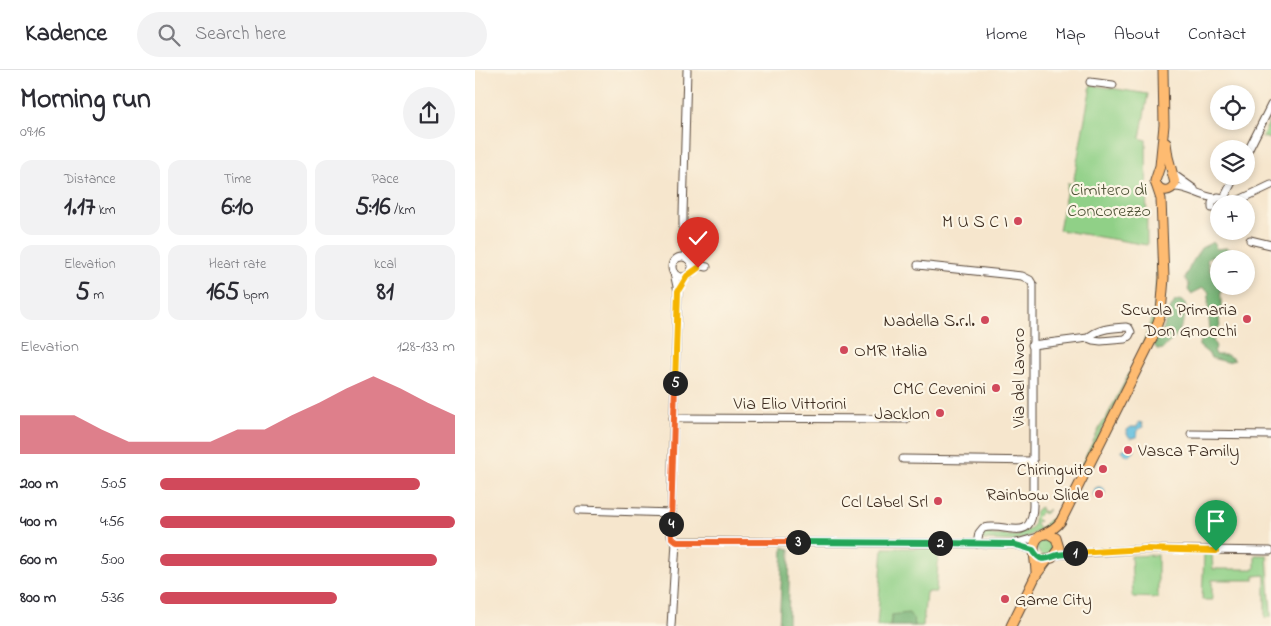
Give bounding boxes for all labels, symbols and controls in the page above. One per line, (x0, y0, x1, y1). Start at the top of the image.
search box (137, 12, 487, 57)
text: Kadence (25, 17, 107, 52)
icon: search (155, 21, 183, 49)
text: Search here (195, 21, 286, 48)
text: Home (986, 22, 1027, 48)
text: Map (1055, 22, 1086, 48)
text: About (1114, 22, 1160, 48)
text: Contact (1188, 22, 1246, 48)
text: Morning run (20, 80, 151, 121)
map controls (1210, 85, 1255, 295)
button: locate (1210, 85, 1255, 130)
button: share (403, 87, 455, 139)
text: 09:16 (20, 120, 45, 144)
button: layers (1210, 140, 1255, 185)
text: Distance (64, 169, 116, 190)
text: Time (224, 169, 251, 190)
text: Pace (372, 169, 399, 190)
park label: Cimitero di Concorezzo (1067, 178, 1151, 225)
text: 1.17 (64, 190, 95, 226)
text: 6:10 (222, 190, 253, 226)
text: 5:16 (355, 190, 390, 226)
button: + (1210, 195, 1255, 240)
text: km (95, 200, 116, 221)
text: /km (390, 200, 415, 221)
place label: M U S C I (942, 210, 1008, 236)
marker: M U S C I (1012, 215, 1024, 227)
pin (677, 217, 719, 268)
icon: check (684, 224, 712, 252)
button: − (1210, 250, 1255, 295)
text: Elevation (64, 254, 116, 275)
text: Heart rate (209, 254, 266, 275)
text: kcal (374, 254, 396, 275)
text: 5 (75, 275, 90, 311)
text: 165 (206, 275, 239, 311)
text: 81 (377, 275, 394, 311)
text: m (90, 285, 104, 306)
text: bpm (239, 285, 269, 306)
place label: Scuola Primaria Don Gnocchi (1121, 298, 1237, 345)
place label: Nadella S.r.l. (884, 309, 975, 335)
marker: Scuola Primaria Don Gnocchi (1241, 313, 1253, 325)
marker: Nadella S.r.l. (979, 314, 991, 326)
street label: Via del Lavoro (1007, 328, 1033, 429)
text: Elevation (20, 335, 79, 359)
text: 128–133 m (397, 335, 455, 359)
place label: OMR Italia (854, 339, 927, 365)
marker: OMR Italia (838, 344, 850, 356)
pin: 5 (663, 370, 687, 396)
text: 5 (671, 373, 680, 394)
place label: CMC Cevenini (893, 377, 986, 403)
marker: CMC Cevenini (990, 382, 1002, 394)
street label: Via Elio Vittorini (733, 392, 846, 418)
place label: Jacklon (874, 402, 930, 428)
marker: Jacklon (934, 407, 946, 419)
place label: Vasca Family (1137, 439, 1239, 465)
marker: Vasca Family (1122, 444, 1134, 456)
place label: Chiringuito (1017, 458, 1093, 485)
marker: Chiringuito (1097, 463, 1109, 475)
text: 200 m (20, 472, 58, 496)
text: 5:05 (100, 472, 127, 496)
place label: Rainbow Slide (986, 483, 1090, 509)
marker: Rainbow Slide (1093, 488, 1105, 500)
place label: Ccl Label Srl (841, 490, 928, 516)
marker: Ccl Label Srl (932, 495, 944, 507)
pin (1195, 500, 1237, 551)
icon: arrive (1202, 507, 1230, 535)
text: 400 m (20, 510, 57, 534)
text: 4:56 (100, 510, 124, 534)
pin: 4 (659, 512, 683, 536)
text: 4 (669, 514, 674, 535)
pin: 3 (785, 530, 811, 554)
pin: 2 (927, 530, 953, 556)
text: 3 (796, 532, 801, 553)
text: 2 (937, 533, 944, 554)
pin: 1 (1063, 540, 1087, 566)
text: 1 (1073, 543, 1078, 564)
text: 600 m (20, 548, 57, 572)
text: 5:00 (100, 548, 124, 572)
text: 800 m (20, 586, 56, 610)
text: 5:36 (100, 586, 124, 610)
place label: Game City (1015, 588, 1092, 614)
marker: Game City (999, 593, 1011, 605)

